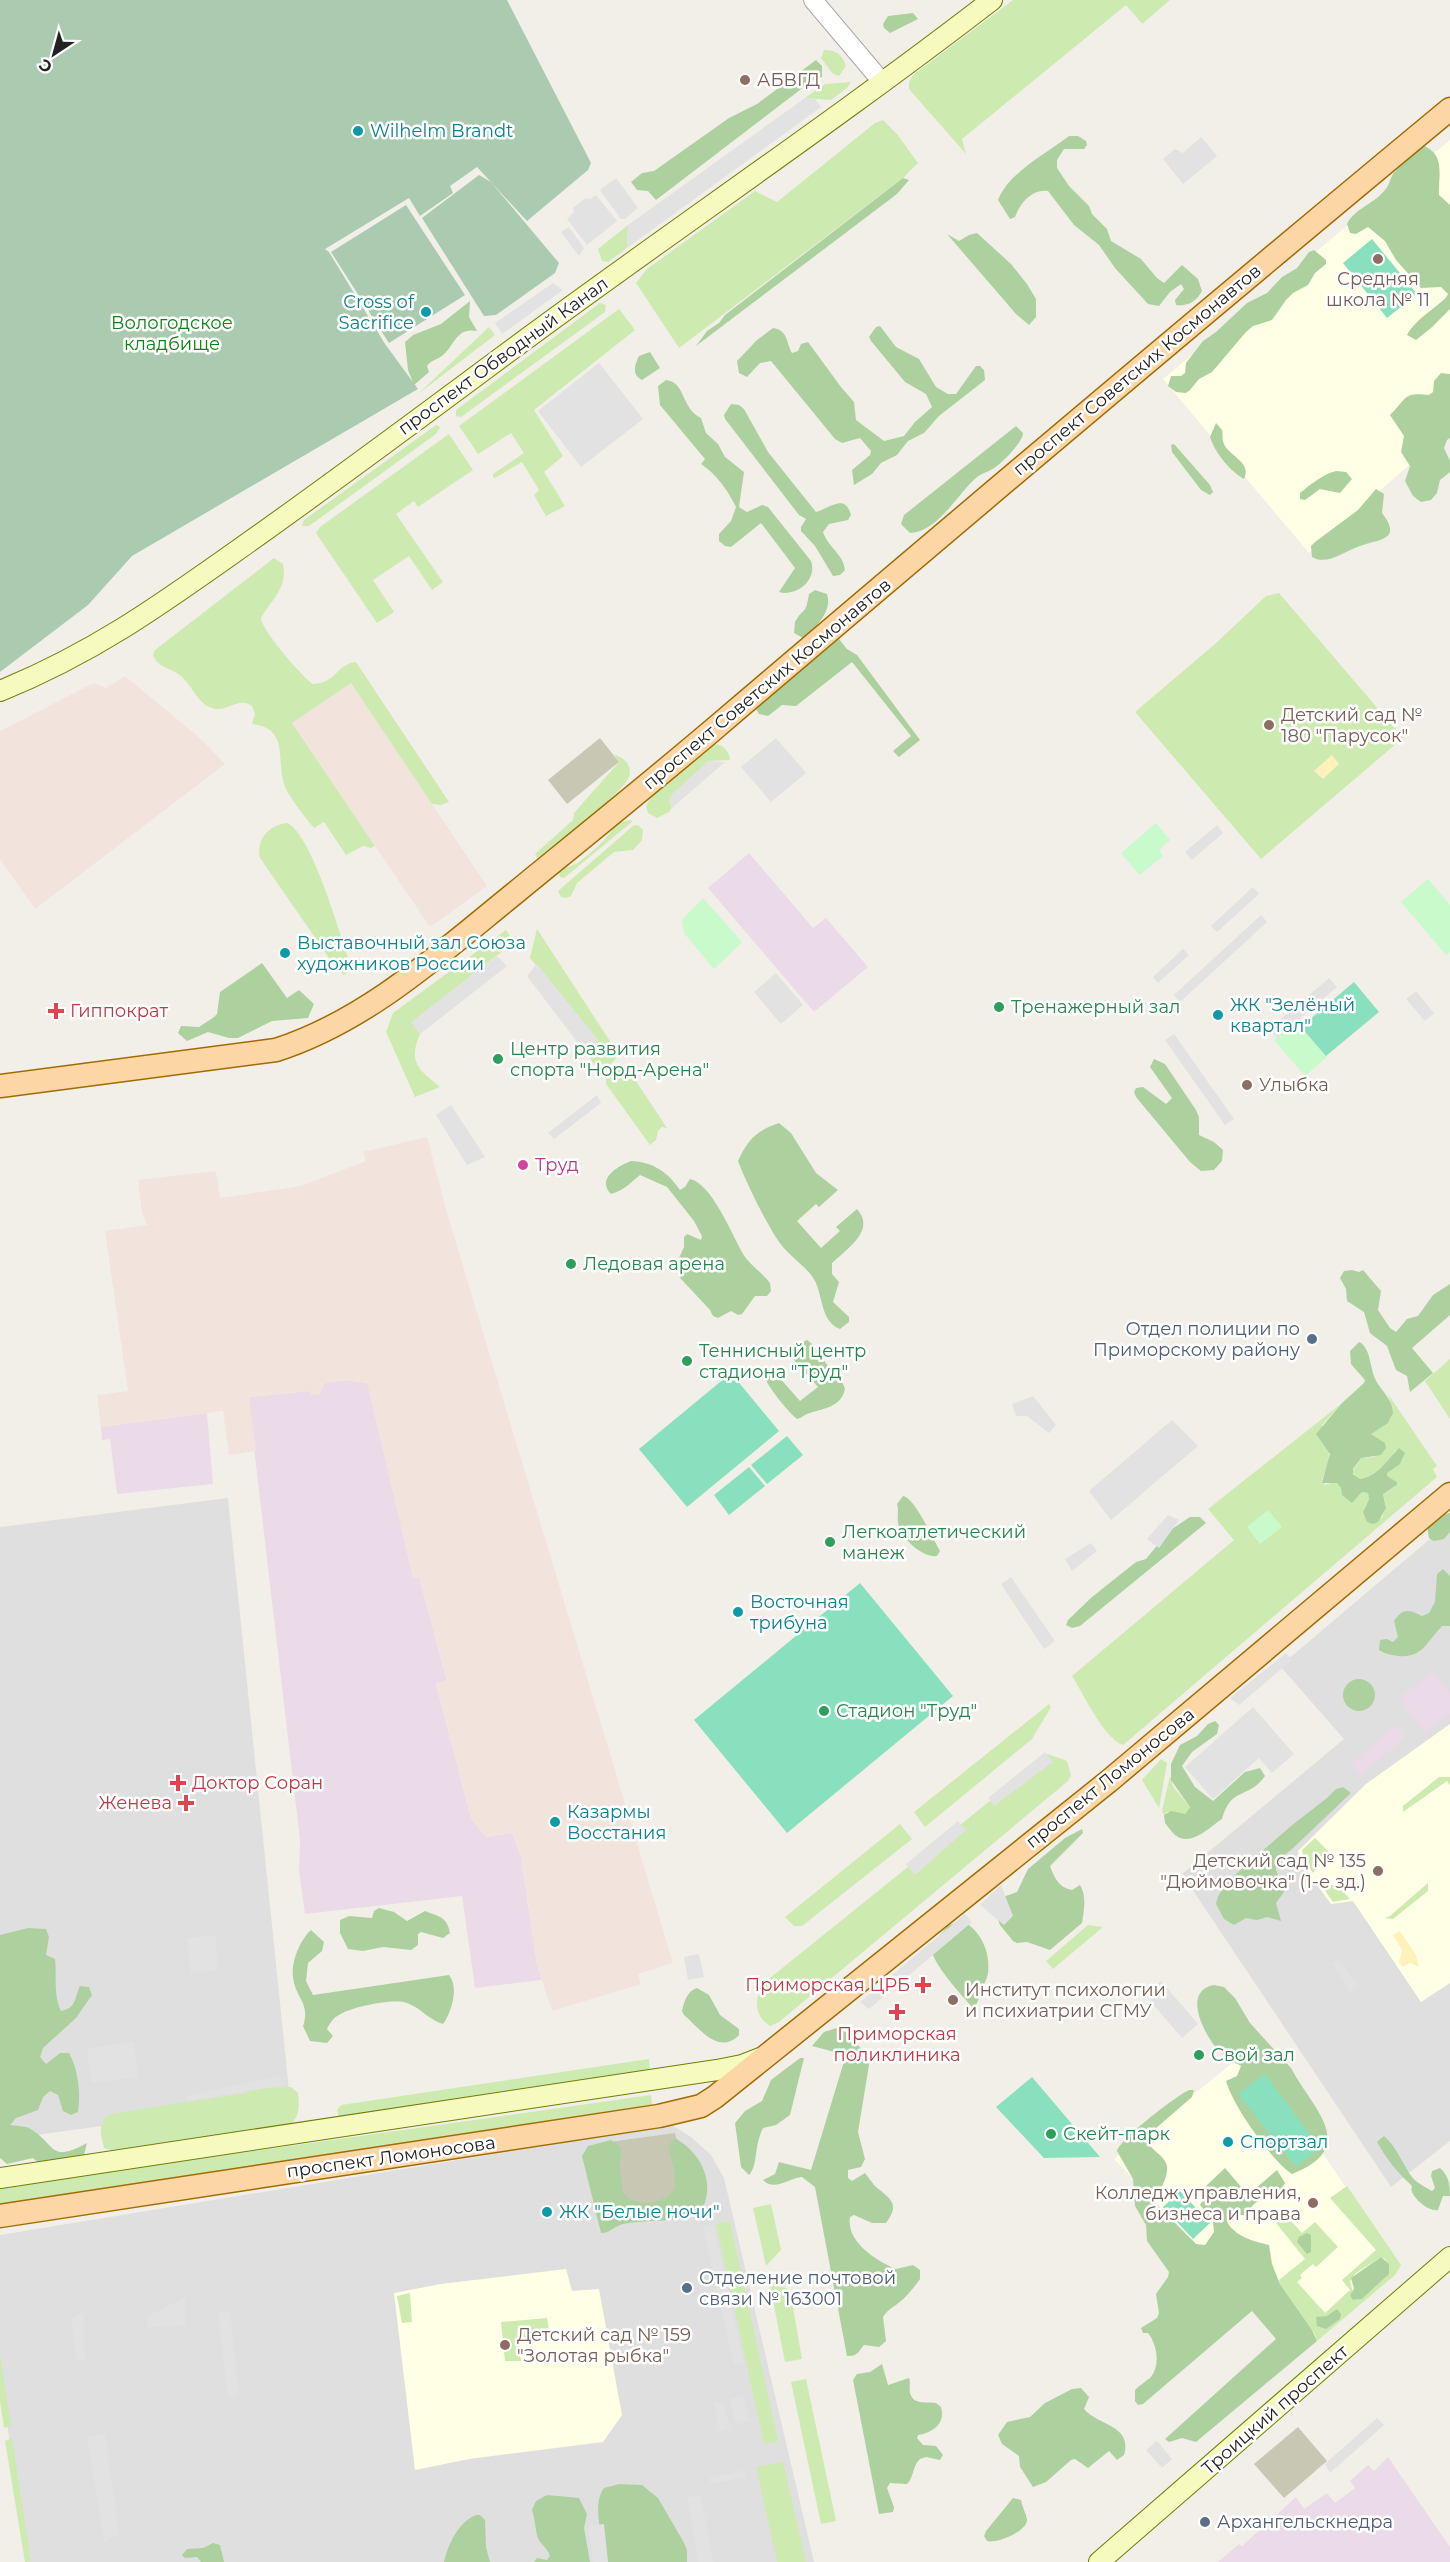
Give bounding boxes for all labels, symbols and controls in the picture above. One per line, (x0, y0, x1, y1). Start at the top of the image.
north arrow (24, 24, 84, 84)
text: С (35, 54, 56, 77)
place label: АБВГД (757, 69, 820, 91)
marker: АБВГД (738, 73, 752, 87)
place label: Wilhelm Brandt (370, 120, 513, 142)
marker: Wilhelm Brandt (351, 124, 365, 138)
marker: Средняя школа № 11 (1371, 252, 1385, 266)
street label: проспект Советских Космонавтов (1008, 260, 1266, 480)
place label: Средняя школа № 11 (1326, 268, 1430, 311)
street label: проспект Обводный Канал (394, 272, 612, 440)
place label: Cross of Sacrifice (339, 291, 415, 334)
marker: Cross of Sacrifice (419, 305, 433, 319)
park label: Вологодское кладбище (111, 312, 233, 355)
street label: проспект Советских Космонавтов (638, 574, 896, 794)
place label: Детский сад № 180 "Парусок" (1281, 704, 1423, 747)
marker: Детский сад № 180 "Парусок" (1262, 718, 1276, 732)
place label: Выставочный зал Союза художников России (297, 932, 526, 975)
marker: Выставочный зал Союза художников России (278, 946, 292, 960)
place label: ЖК "Зелёный квартал" (1230, 994, 1355, 1037)
place label: Тренажерный зал (1011, 996, 1180, 1018)
place label: Гиппократ (70, 1000, 168, 1022)
marker: Тренажерный зал (992, 1000, 1006, 1014)
marker: Гиппократ (47, 1002, 65, 1020)
marker: ЖК "Зелёный квартал" (1211, 1008, 1225, 1022)
place label: Центр развития спорта "Норд-Арена" (510, 1038, 709, 1081)
marker: Центр развития спорта "Норд-Арена" (491, 1052, 505, 1066)
place label: Улыбка (1259, 1074, 1329, 1096)
marker: Улыбка (1240, 1078, 1254, 1092)
place label: Труд (535, 1154, 579, 1176)
marker: Труд (516, 1158, 530, 1172)
place label: Ледовая арена (583, 1253, 725, 1275)
marker: Ледовая арена (564, 1257, 578, 1271)
place label: Отдел полиции по Приморскому району (1093, 1318, 1300, 1361)
marker: Отдел полиции по Приморскому району (1305, 1332, 1319, 1346)
place label: Теннисный центр стадиона "Труд" (699, 1340, 866, 1383)
marker: Теннисный центр стадиона "Труд" (680, 1354, 694, 1368)
place label: Легкоатлетический манеж (842, 1521, 1026, 1564)
marker: Легкоатлетический манеж (823, 1535, 837, 1549)
place label: Восточная трибуна (750, 1591, 849, 1634)
marker: Восточная трибуна (731, 1605, 745, 1619)
place label: Стадион "Труд" (836, 1700, 977, 1722)
street label: проспект Ломоносова (1021, 1703, 1199, 1853)
marker: Стадион "Труд" (817, 1704, 831, 1718)
place label: Доктор Соран (192, 1772, 323, 1794)
marker: Доктор Соран (169, 1774, 187, 1792)
place label: Женева (99, 1792, 172, 1814)
marker: Женева (177, 1794, 195, 1812)
place label: Казармы Восстания (567, 1801, 666, 1844)
marker: Казармы Восстания (548, 1815, 562, 1829)
place label: Детский сад № 135 "Дюймовочка" (1-е зд.) (1160, 1850, 1366, 1893)
marker: Детский сад № 135 "Дюймовочка" (1-е зд.) (1371, 1864, 1385, 1878)
place label: Приморская ЦРБ (745, 1974, 910, 1996)
marker: Приморская ЦРБ (914, 1976, 932, 1994)
place label: Институт психологии и психиатрии СГМУ (965, 1979, 1166, 2022)
marker: Институт психологии и психиатрии СГМУ (946, 1993, 960, 2007)
marker: Приморская поликлиника (888, 2003, 906, 2021)
place label: Приморская поликлиника (834, 2023, 960, 2066)
place label: Свой зал (1211, 2044, 1295, 2066)
marker: Свой зал (1192, 2048, 1206, 2062)
place label: Скейт-парк (1063, 2123, 1171, 2145)
marker: Скейт-парк (1044, 2127, 1058, 2141)
street label: проспект Ломоносова (285, 2131, 497, 2183)
place label: Спортзал (1240, 2131, 1328, 2153)
marker: Спортзал (1221, 2135, 1235, 2149)
place label: Колледж управления, бизнеса и права (1095, 2182, 1301, 2225)
marker: Колледж управления, бизнеса и права (1306, 2196, 1320, 2210)
place label: ЖК "Белые ночи" (559, 2201, 720, 2223)
marker: ЖК "Белые ночи" (540, 2205, 554, 2219)
place label: Отделение почтовой связи № 163001 (699, 2267, 896, 2310)
marker: Отделение почтовой связи № 163001 (680, 2281, 694, 2295)
place label: Детский сад № 159 "Золотая рыбка" (517, 2324, 691, 2367)
marker: Детский сад № 159 "Золотая рыбка" (498, 2338, 512, 2352)
street label: Троицкий проспект (1197, 2340, 1353, 2480)
place label: Архангельскнедра (1217, 2511, 1393, 2533)
marker: Архангельскнедра (1198, 2515, 1212, 2529)

